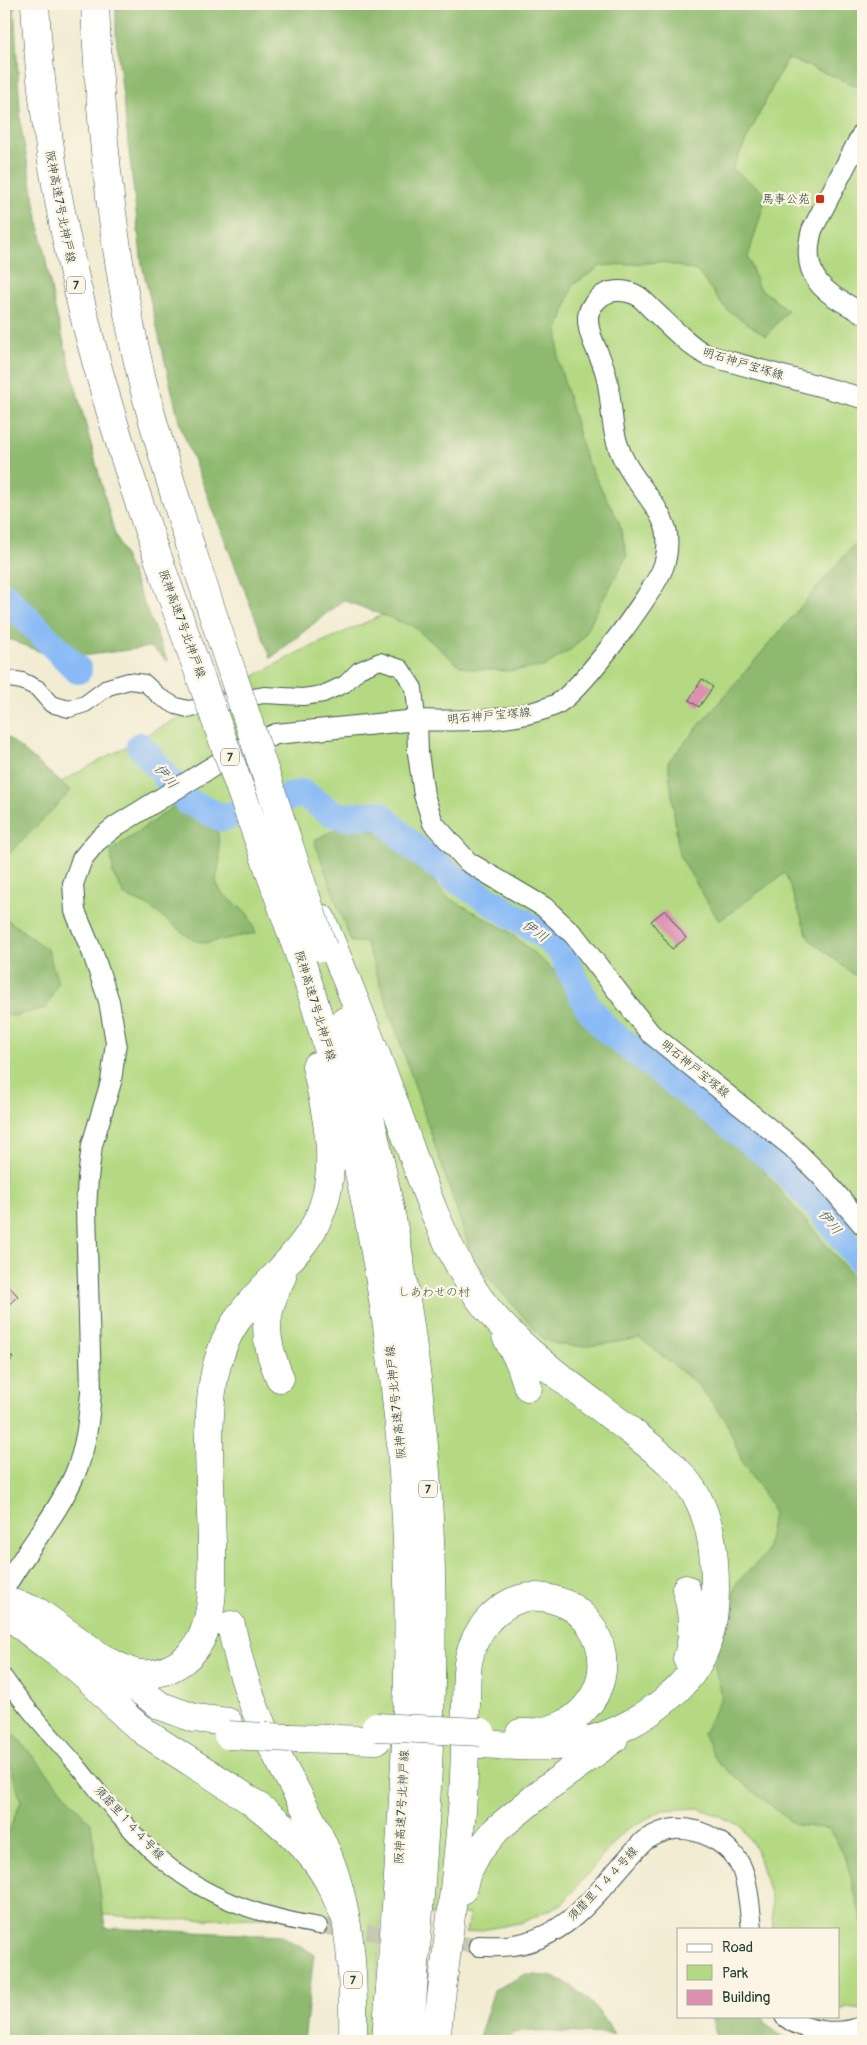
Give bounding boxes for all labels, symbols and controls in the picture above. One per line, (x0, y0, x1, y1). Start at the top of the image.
street label: 阪神高速7号北神戸線 (42, 149, 78, 265)
place label: 馬事公苑 (762, 192, 810, 207)
marker: 馬事公苑 (814, 193, 826, 205)
road number: 7 (67, 276, 85, 294)
street label: 明石神戸宝塚線 (701, 345, 785, 383)
street label: 阪神高速7号北神戸線 (155, 568, 209, 680)
street label: 明石神戸宝塚線 (446, 705, 532, 727)
road number: 7 (221, 749, 239, 766)
water label: 伊川 (150, 760, 182, 792)
water label: 伊川 (519, 916, 551, 946)
street label: 阪神高速7号北神戸線 (291, 949, 339, 1063)
street label: 明石神戸宝塚線 (658, 1037, 732, 1101)
water label: 伊川 (815, 1206, 845, 1238)
park label: しあわせの村 (398, 1285, 470, 1300)
street label: 阪神高速7号北神戸線 (383, 1344, 409, 1460)
road number: 7 (419, 1480, 437, 1498)
street label: 阪神高速7号北神戸線 (392, 1750, 412, 1864)
street label: 須磨里１４４号線 (91, 1783, 167, 1863)
street label: 須磨里１４４号線 (565, 1844, 641, 1924)
legend (677, 1928, 840, 2018)
text: Road (722, 1938, 753, 1957)
text: Park (722, 1964, 749, 1983)
road number: 7 (344, 1972, 362, 1988)
text: Building (722, 1988, 770, 2007)

